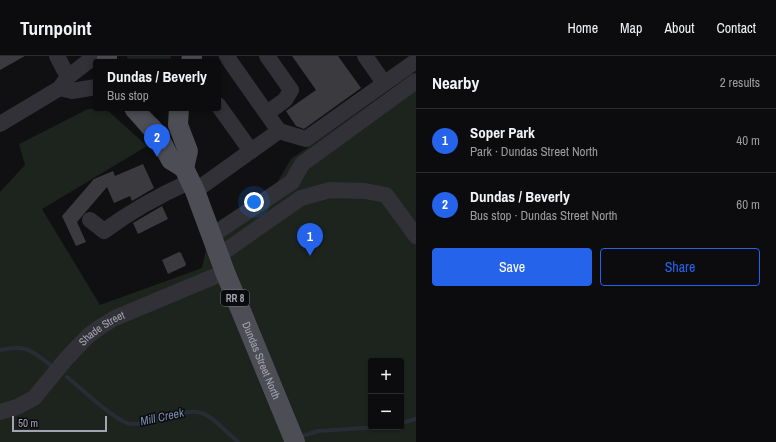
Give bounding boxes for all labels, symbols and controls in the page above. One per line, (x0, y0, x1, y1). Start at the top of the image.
text: Turnpoint (20, 15, 92, 41)
text: Home (567, 19, 598, 37)
text: Map (620, 19, 642, 37)
text: About (664, 19, 694, 37)
text: Contact (716, 19, 756, 37)
popup (93, 59, 221, 111)
text: Dundas / Beverly (107, 66, 207, 87)
text: Nearby (432, 71, 479, 94)
text: 2 results (720, 74, 760, 91)
text: Bus stop (107, 87, 149, 104)
text: Soper Park (470, 122, 535, 143)
pin: 2 (144, 124, 170, 157)
text: 1 (442, 132, 448, 149)
text: 40 m (736, 132, 760, 149)
text: Park · Dundas Street North (470, 143, 598, 160)
text: Dundas / Beverly (470, 186, 570, 207)
your location (244, 192, 264, 212)
text: 2 (442, 196, 448, 213)
text: 60 m (736, 196, 760, 213)
text: Bus stop · Dundas Street North (470, 207, 618, 224)
pin: 1 (297, 223, 323, 256)
button: Save (432, 248, 592, 286)
button: Share (600, 248, 760, 286)
road number: RR 8 (221, 290, 249, 306)
street label: Shade Street (76, 308, 127, 349)
street label: Dundas Street North (239, 320, 284, 401)
map controls (368, 358, 404, 430)
button: + (368, 358, 404, 394)
button: − (368, 394, 404, 430)
water label: Mill Creek (139, 404, 186, 429)
scale bar (12, 414, 107, 433)
text: 50 m (18, 416, 38, 430)

